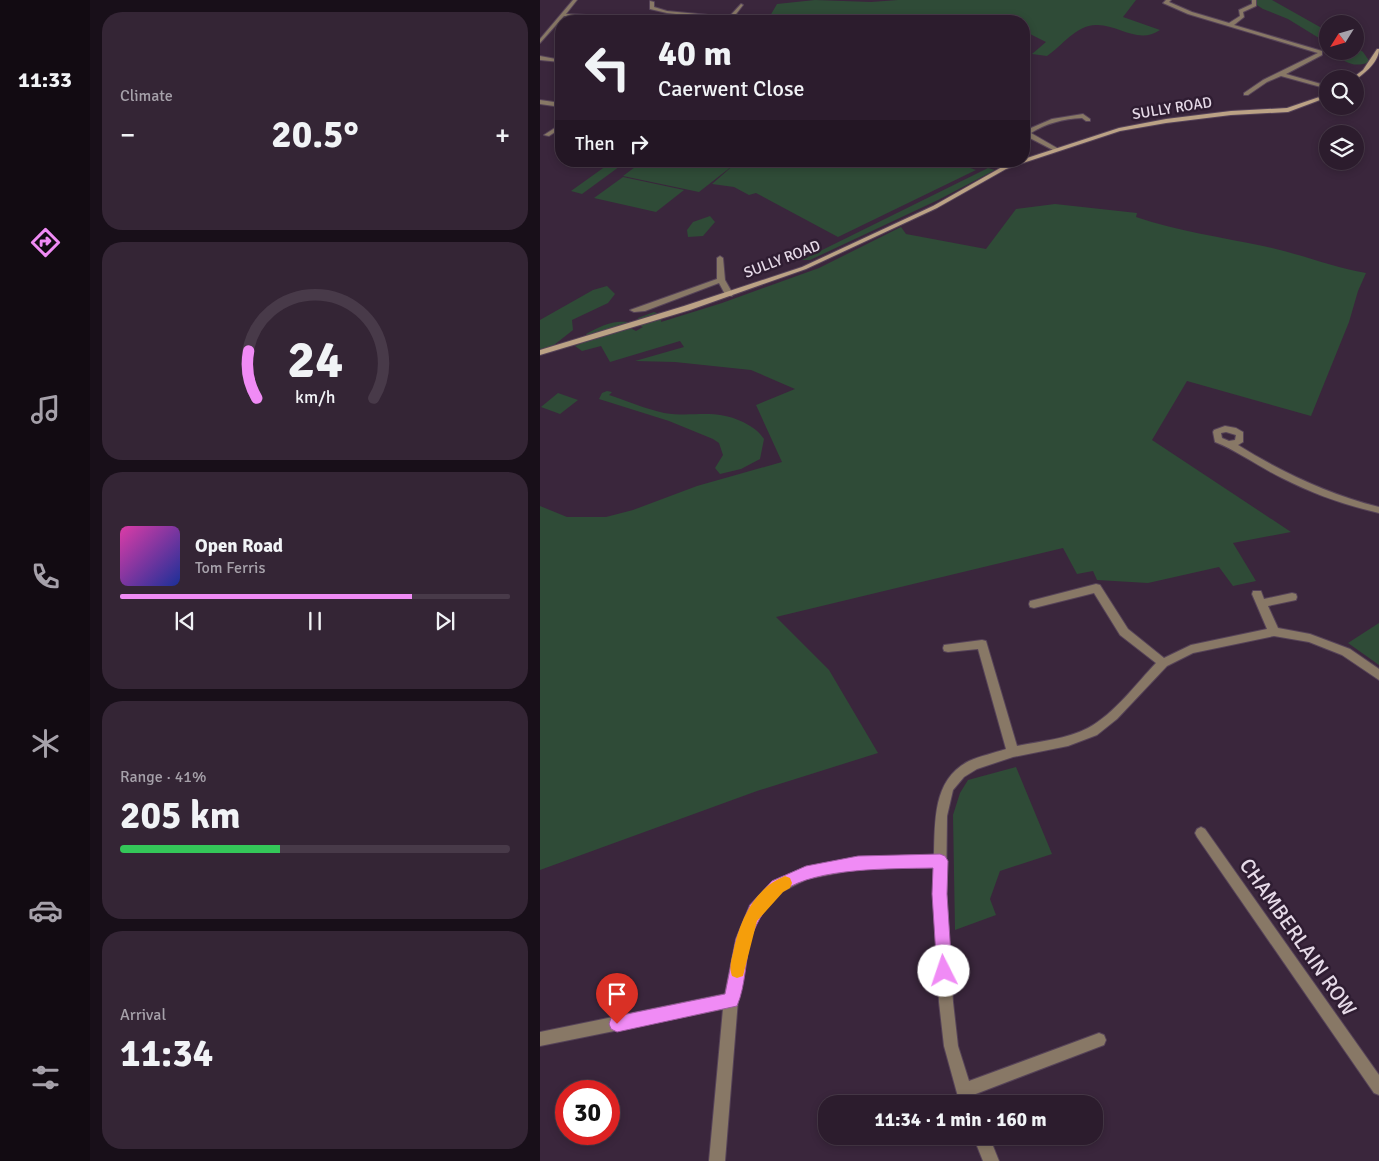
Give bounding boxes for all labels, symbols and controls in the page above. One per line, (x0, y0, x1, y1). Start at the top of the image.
north arrow (1319, 15, 1364, 60)
map controls (1319, 15, 1364, 170)
text: 40 m (658, 32, 732, 75)
icon: left (575, 35, 640, 100)
text: 11:33 (18, 66, 72, 93)
button: search (1319, 70, 1364, 115)
text: Caerwent Close (658, 75, 805, 102)
text: Climate (120, 86, 173, 106)
street label: SULLY ROAD (1131, 93, 1213, 123)
text: 20.5° (271, 111, 359, 158)
text: − (120, 118, 135, 152)
text: + (495, 118, 510, 152)
button: layers (1319, 125, 1364, 170)
icon: right (625, 130, 653, 158)
text: Then (575, 132, 615, 156)
icon: directions (28, 225, 63, 260)
street label: SULLY ROAD (741, 236, 823, 282)
text: 24 (287, 328, 343, 392)
text: km/h (295, 386, 335, 408)
icon: music (28, 392, 63, 427)
text: Open Road (195, 534, 283, 558)
text: Tom Ferris (195, 558, 265, 578)
icon: phone (28, 559, 63, 594)
icon: previous (171, 607, 199, 635)
icon: pause (301, 607, 329, 635)
icon: next (431, 607, 459, 635)
icon: climate (28, 726, 63, 761)
text: Range · 41% (120, 767, 206, 787)
text: 205 km (120, 792, 241, 839)
street label: CHAMBERLAIN ROW (1234, 853, 1362, 1021)
icon: car (28, 893, 63, 928)
position arrow (917, 944, 969, 996)
pin (596, 973, 638, 1024)
icon: arrive (603, 980, 631, 1008)
text: Arrival (120, 1005, 166, 1025)
text: 11:34 (120, 1030, 213, 1077)
icon: filters (28, 1060, 63, 1095)
speed limit sign: 30 (555, 1080, 620, 1145)
text: 11:34 · 1 min · 160 m (874, 1108, 1047, 1132)

